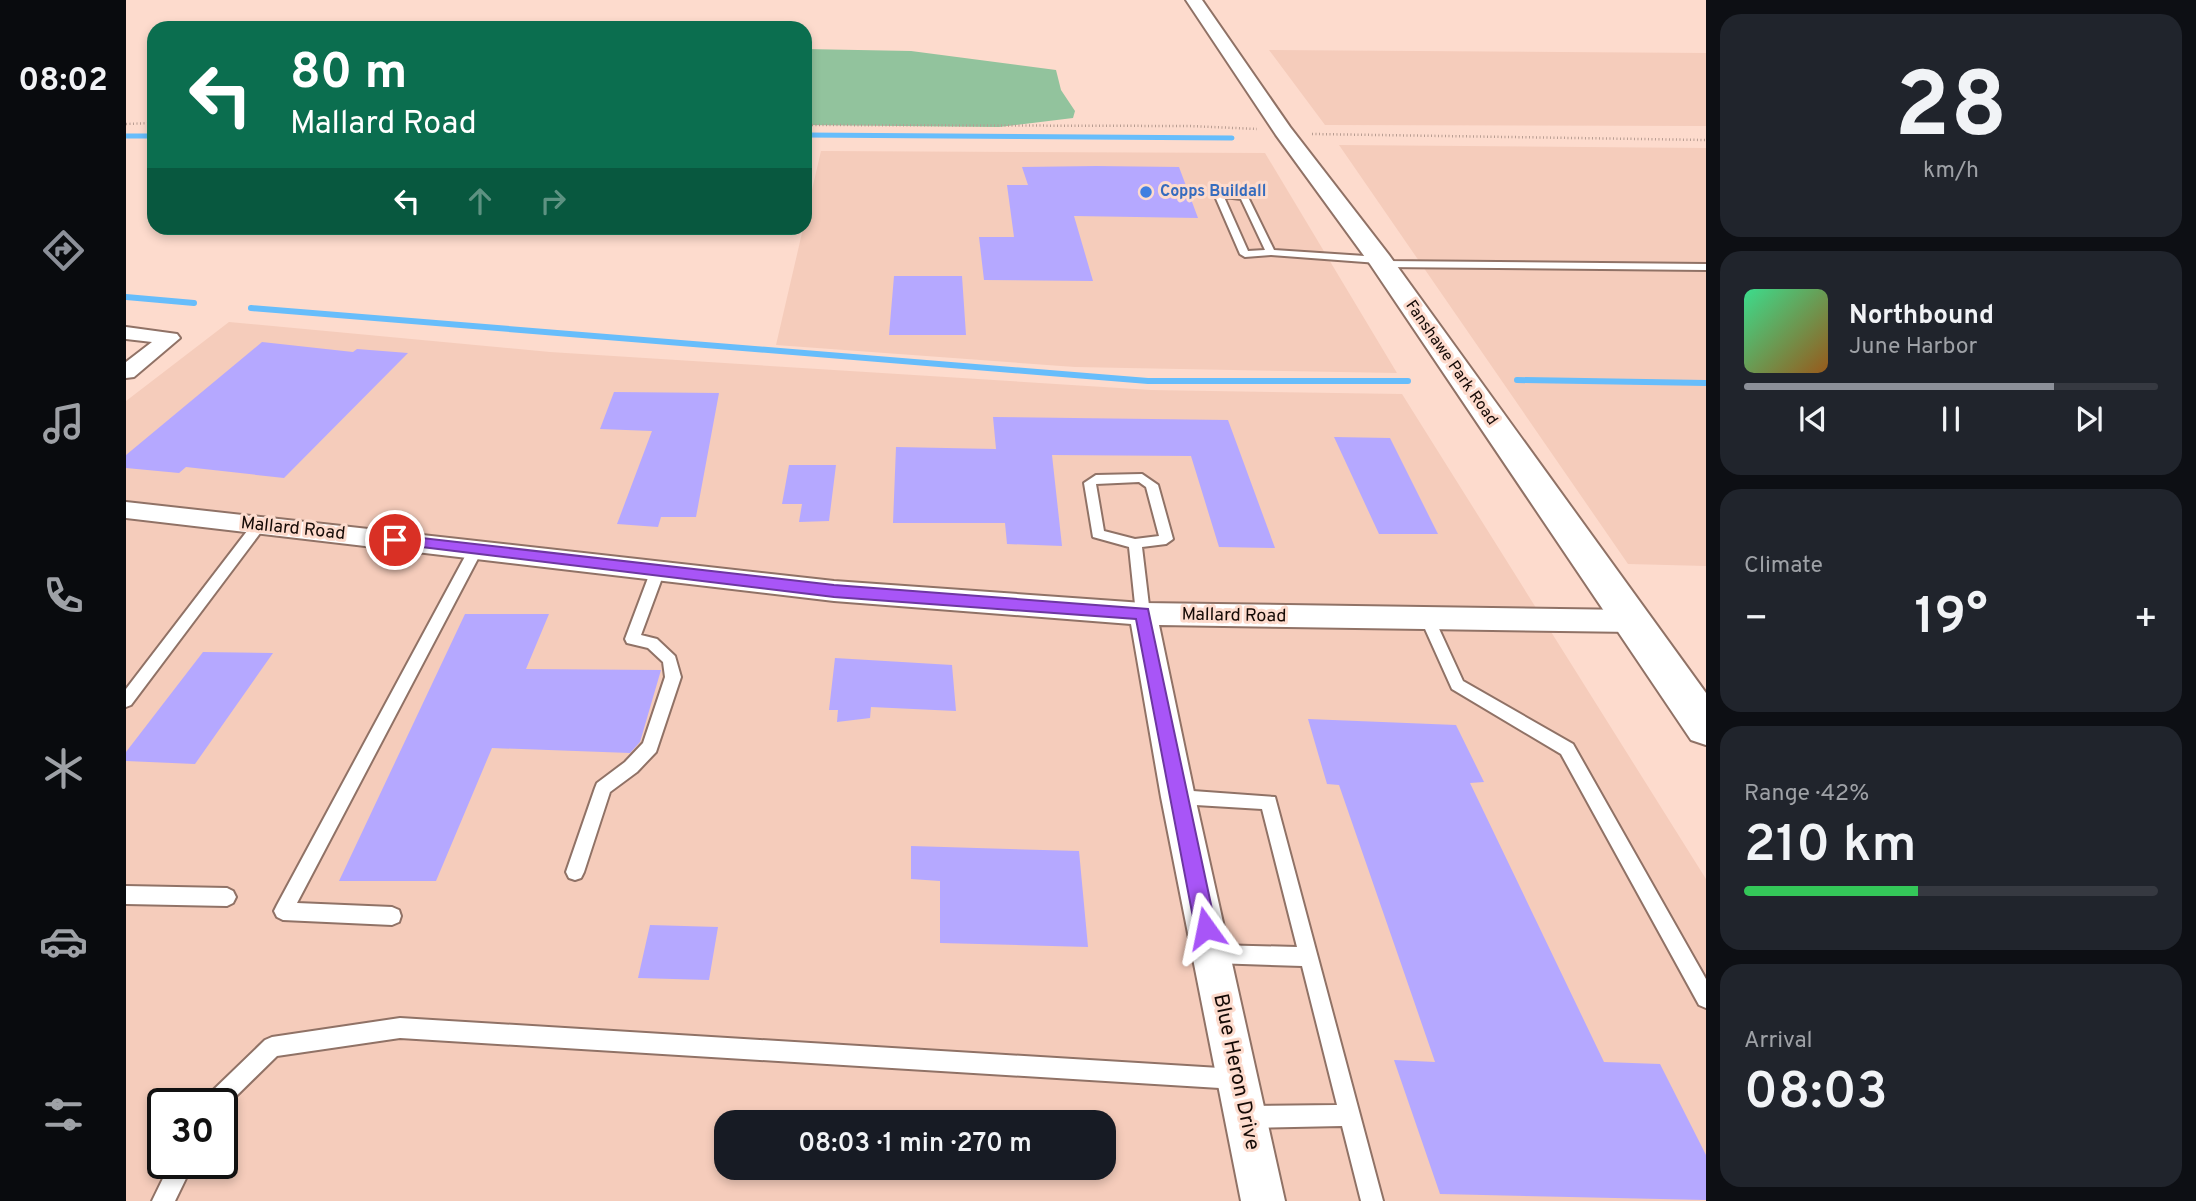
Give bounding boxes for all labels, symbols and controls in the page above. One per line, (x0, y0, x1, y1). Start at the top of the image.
text: 80 m (290, 44, 407, 106)
icon: left (175, 49, 266, 140)
text: 28 (1895, 54, 2007, 169)
text: 08:02 (18, 62, 108, 102)
text: Mallard Road (290, 105, 477, 145)
text: km/h (1923, 157, 1979, 186)
icon: left (388, 182, 426, 220)
icon: ahead (461, 182, 499, 220)
icon: right (534, 182, 572, 220)
place label: Copps Buildall (1160, 182, 1266, 202)
marker: Copps Buildall (1138, 184, 1154, 200)
icon: directions (39, 226, 88, 275)
street label: Fanshawe Park Road (1400, 297, 1502, 429)
text: Northbound (1849, 300, 1994, 333)
text: June Harbor (1849, 333, 1977, 362)
icon: music (39, 399, 88, 448)
icon: previous (1794, 400, 1832, 438)
icon: pause (1932, 400, 1970, 438)
icon: next (2070, 400, 2108, 438)
pin (365, 510, 425, 570)
street label: Mallard Road (240, 512, 346, 546)
icon: arrive (376, 521, 414, 559)
text: Climate (1744, 552, 1823, 581)
icon: phone (39, 571, 88, 620)
text: 19° (1914, 586, 1988, 652)
text: − (1744, 596, 1769, 645)
text: + (2133, 596, 2158, 645)
street label: Mallard Road (1181, 604, 1287, 628)
icon: climate (39, 744, 88, 793)
text: Range · 42% (1744, 780, 1869, 809)
text: 210 km (1744, 814, 1917, 880)
position arrow (1169, 891, 1243, 965)
icon: car (39, 917, 88, 966)
street label: Blue Heron Drive (1206, 991, 1266, 1153)
text: Arrival (1744, 1027, 1813, 1056)
text: 08:03 (1744, 1061, 1888, 1127)
speed limit sign: 30 (147, 1088, 238, 1179)
icon: filters (39, 1090, 88, 1139)
text: 08:03 · 1 min · 270 m (798, 1128, 1032, 1161)

